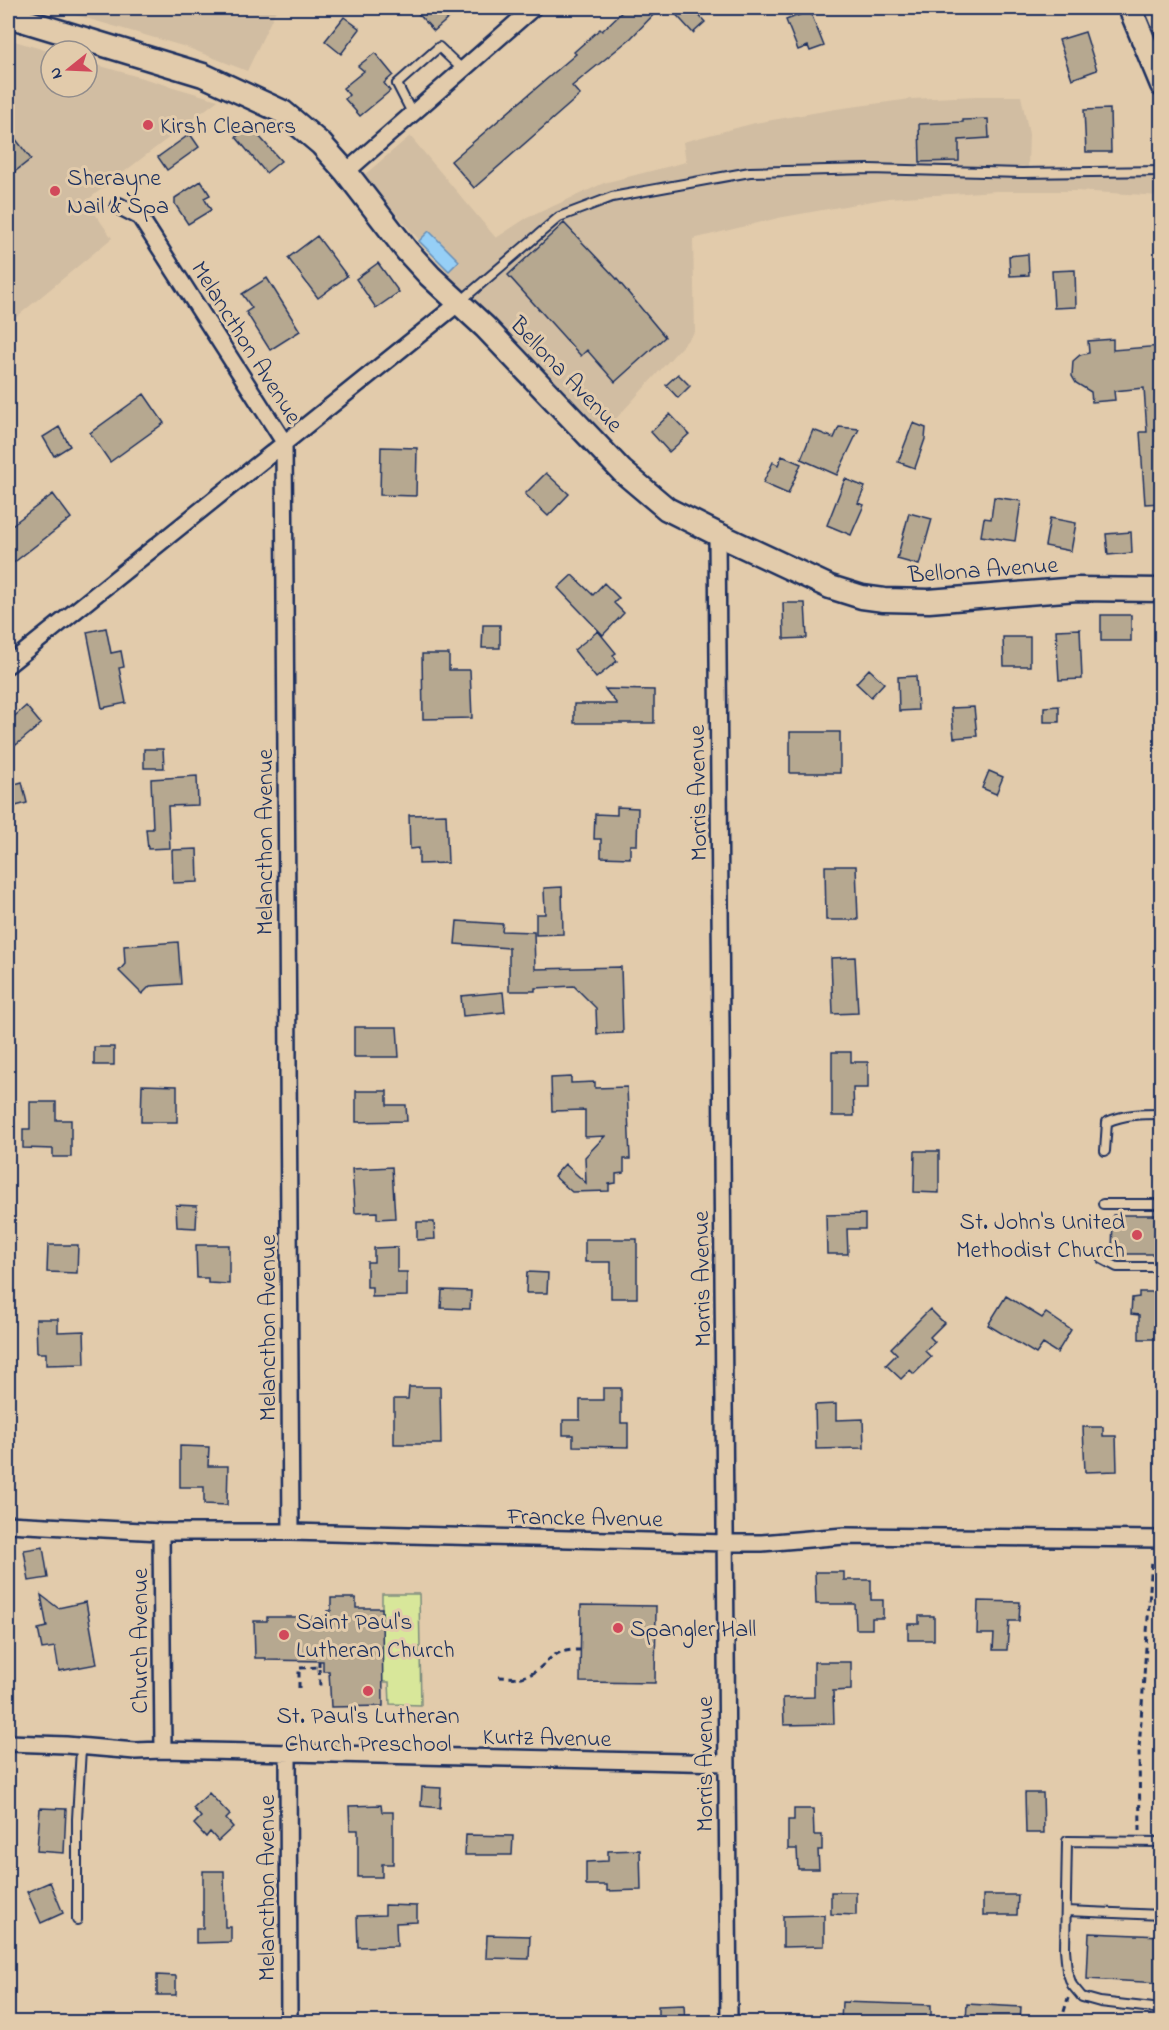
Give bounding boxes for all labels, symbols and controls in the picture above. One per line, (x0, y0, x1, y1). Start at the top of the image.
north arrow (39, 39, 99, 99)
text: N (43, 64, 70, 82)
place label: Kirsh Cleaners (160, 110, 296, 145)
marker: Kirsh Cleaners (141, 118, 155, 132)
place label: Sherayne Nail & Spa (67, 162, 169, 225)
marker: Sherayne Nail & Spa (48, 184, 62, 198)
street label: Melancthon Avenue (181, 255, 309, 432)
street label: Bellona Avenue (500, 309, 630, 442)
street label: Bellona Avenue (906, 549, 1059, 594)
street label: Morris Avenue (681, 724, 718, 861)
street label: Melancthon Avenue (249, 749, 284, 935)
place label: St. John's United Methodist Church (956, 1206, 1125, 1269)
street label: Morris Avenue (685, 1210, 722, 1347)
marker: St. John's United Methodist Church (1130, 1228, 1144, 1242)
street label: Melancthon Avenue (252, 1235, 287, 1421)
street label: Francke Avenue (506, 1501, 663, 1538)
street label: Church Avenue (124, 1568, 159, 1714)
place label: Saint Paul's Lutheran Church (296, 1606, 455, 1669)
place label: Spangler Hall (630, 1613, 756, 1648)
marker: Spangler Hall (611, 1621, 625, 1635)
marker: Saint Paul's Lutheran Church (277, 1628, 291, 1642)
marker: St. Paul's Lutheran Church Preschool (361, 1684, 375, 1698)
street label: Morris Avenue (689, 1696, 724, 1832)
place label: St. Paul's Lutheran Church Preschool (276, 1700, 460, 1763)
street label: Kurtz Avenue (482, 1721, 612, 1758)
street label: Melancthon Avenue (251, 1795, 286, 1981)

